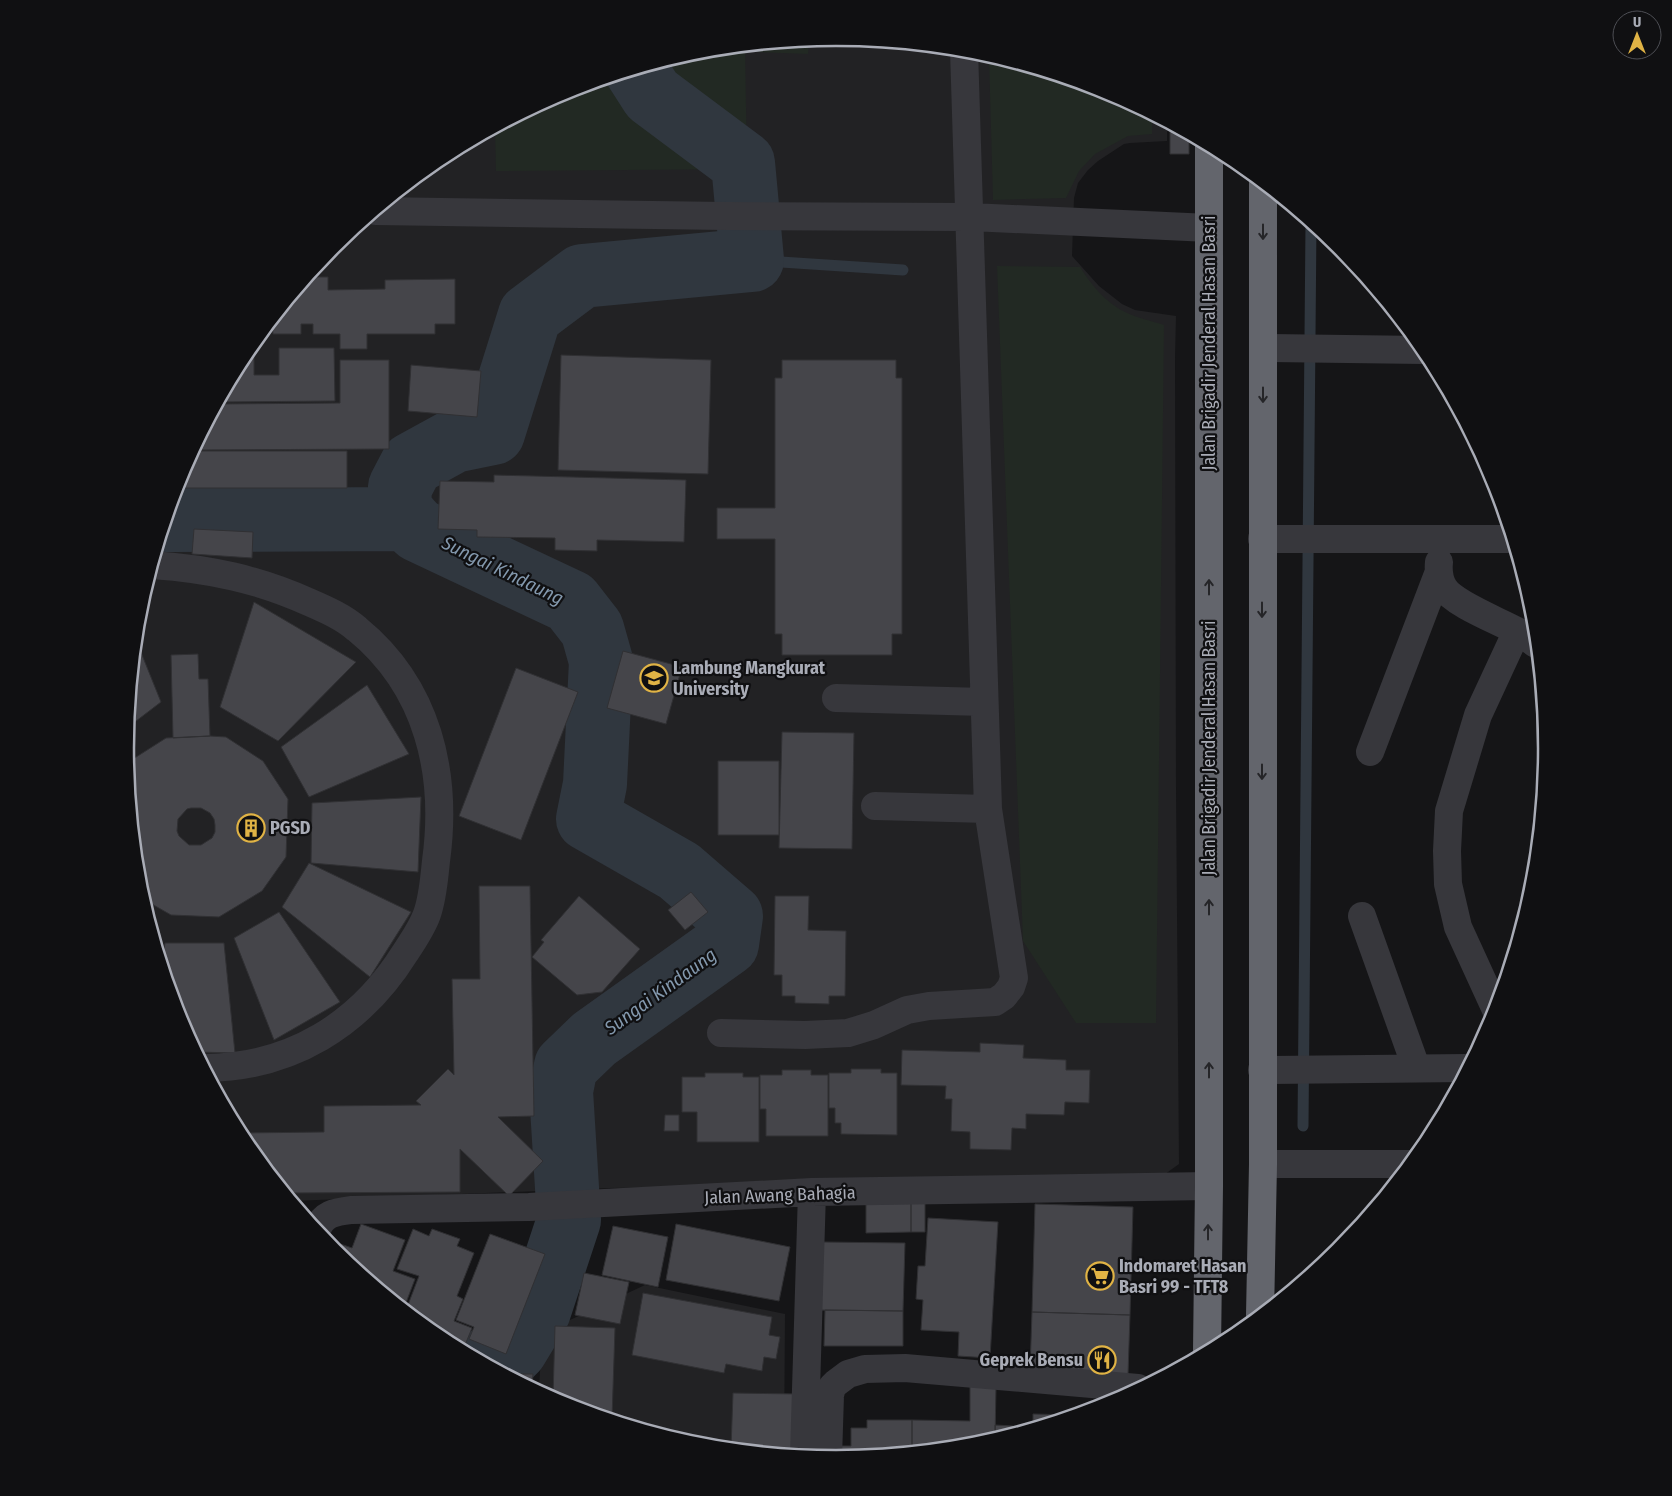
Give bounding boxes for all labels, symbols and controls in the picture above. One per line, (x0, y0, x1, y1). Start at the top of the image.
north arrow (1612, 10, 1662, 60)
text: U (1633, 14, 1641, 31)
street label: Jalan Brigadir Jenderal Hasan Basri (1198, 216, 1220, 470)
one-way arrow (1258, 224, 1268, 240)
one-way arrow (1258, 386, 1268, 402)
water label: Sungai Kindaung (437, 531, 567, 610)
one-way arrow (1204, 580, 1214, 596)
one-way arrow (1257, 601, 1267, 617)
street label: Jalan Brigadir Jenderal Hasan Basri (1198, 621, 1220, 875)
place label: Lambung Mangkurat University (673, 657, 826, 700)
school or university icon: Lambung Mangkurat University (639, 663, 669, 693)
one-way arrow (1257, 764, 1267, 780)
building icon: PGSD (236, 813, 266, 843)
place label: PGSD (270, 817, 311, 839)
one-way arrow (1204, 900, 1214, 916)
water label: Sungai Kindaung (599, 943, 721, 1040)
one-way arrow (1204, 1062, 1214, 1078)
street label: Jalan Awang Bahagia (704, 1181, 856, 1209)
one-way arrow (1204, 1225, 1213, 1241)
place label: Indomaret Hasan Basri 99 - TFT8 (1119, 1255, 1247, 1298)
supermarket icon: Indomaret Hasan Basri 99 - TFT8 (1085, 1261, 1115, 1291)
restaurant icon: Geprek Bensu (1087, 1345, 1117, 1375)
place label: Geprek Bensu (980, 1349, 1083, 1371)

